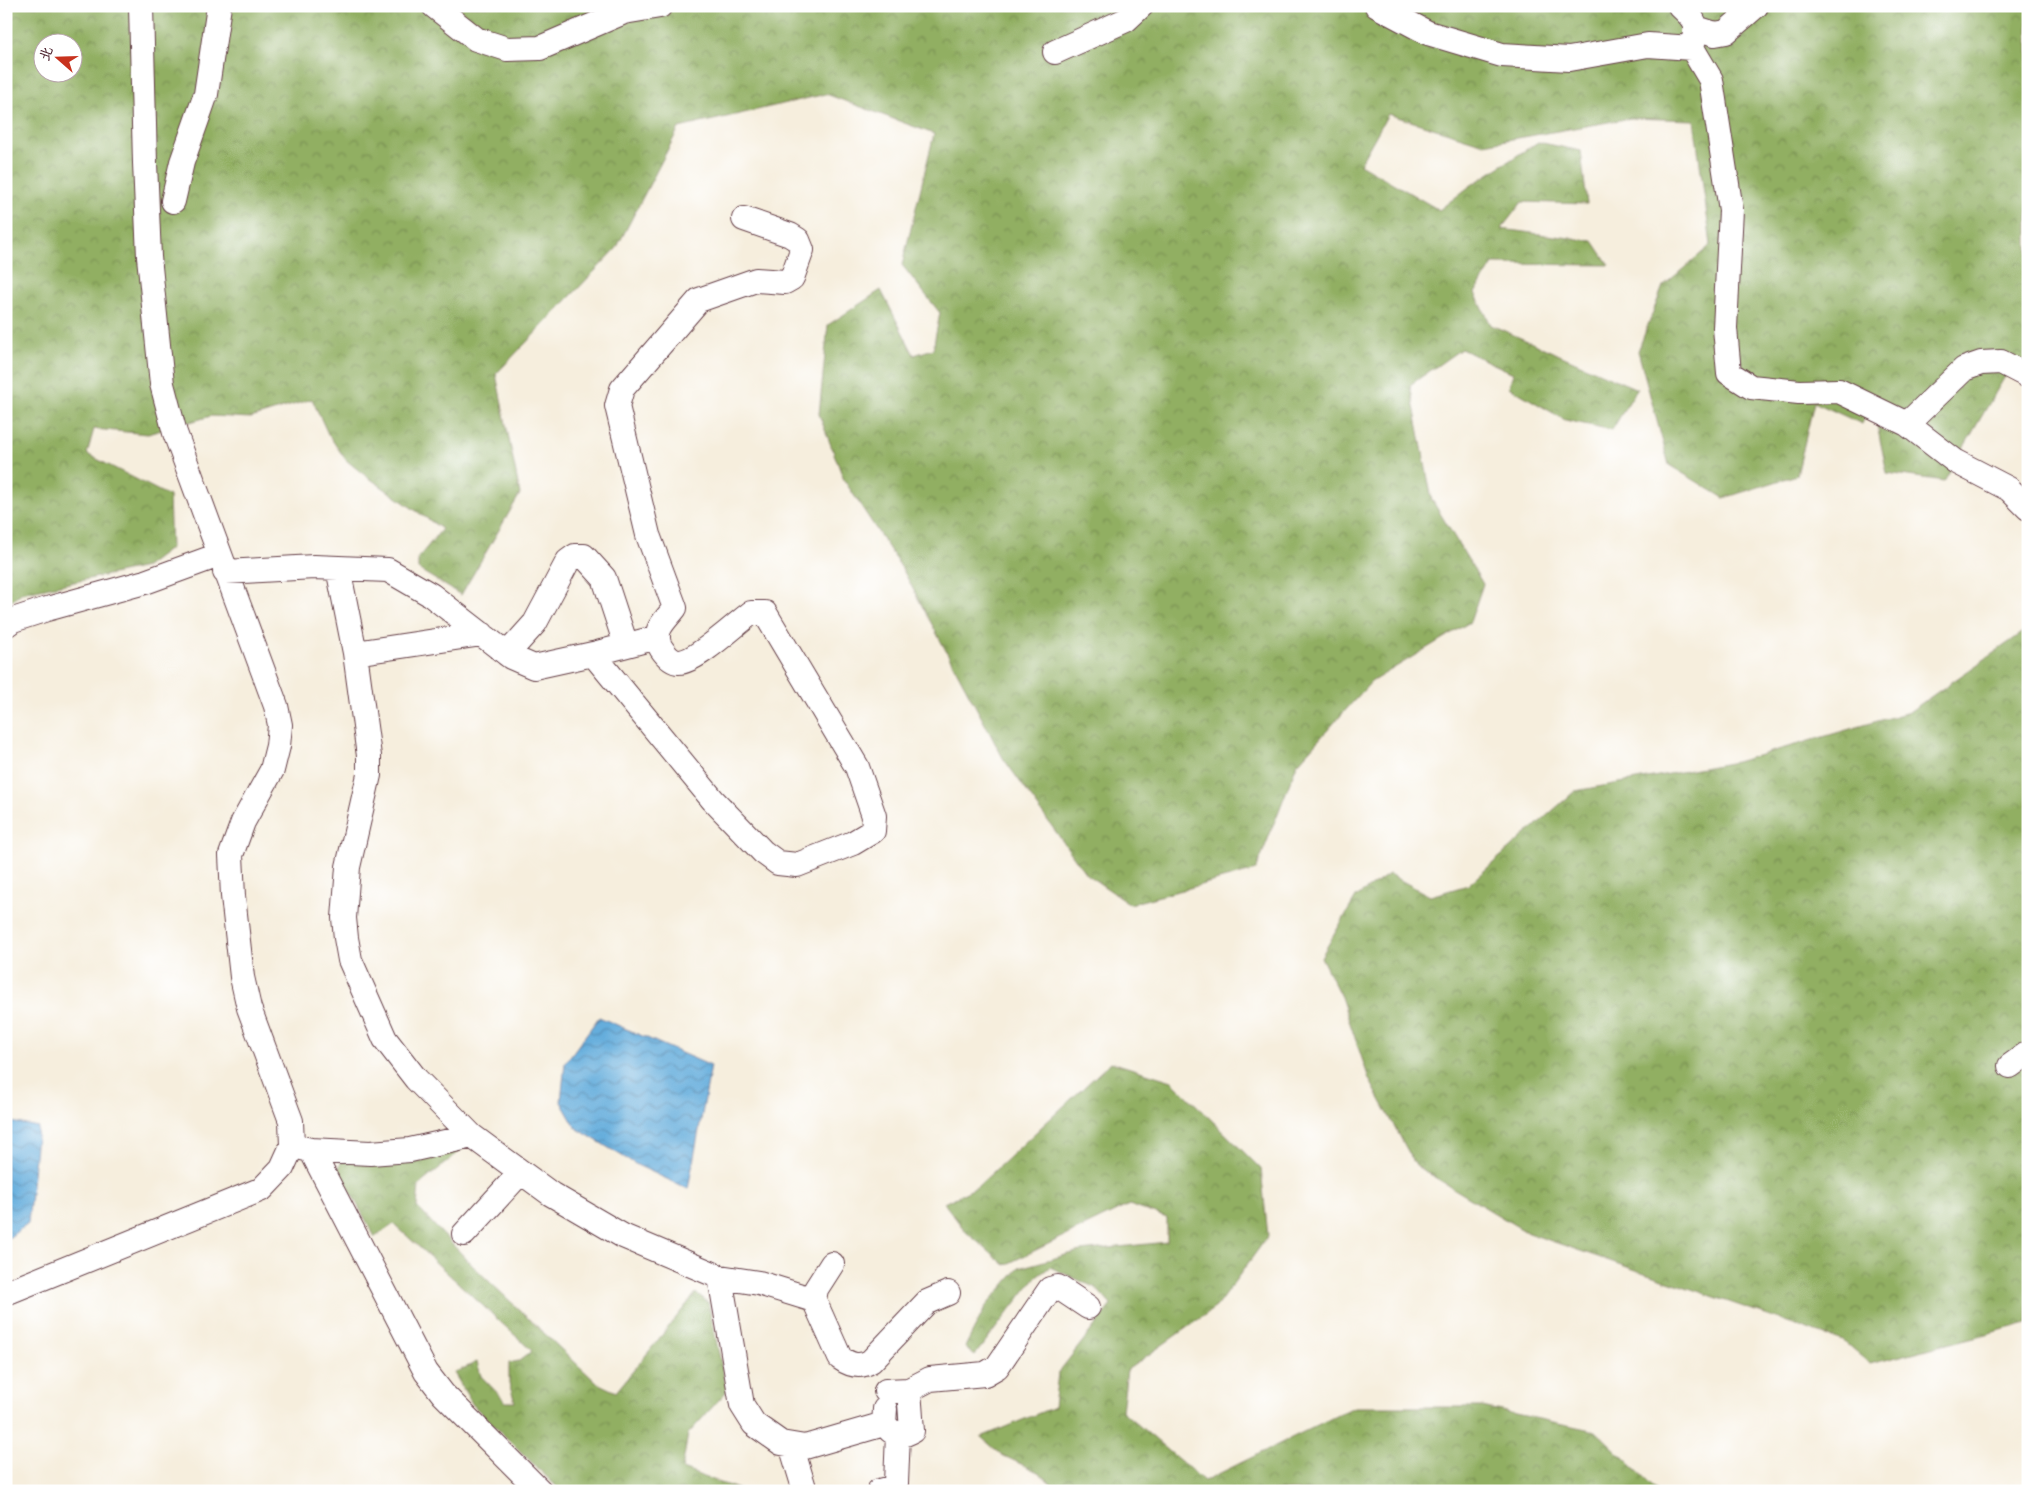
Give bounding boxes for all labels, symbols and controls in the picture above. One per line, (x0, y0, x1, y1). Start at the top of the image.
north arrow (32, 32, 82, 82)
text: 北 (35, 44, 57, 63)

